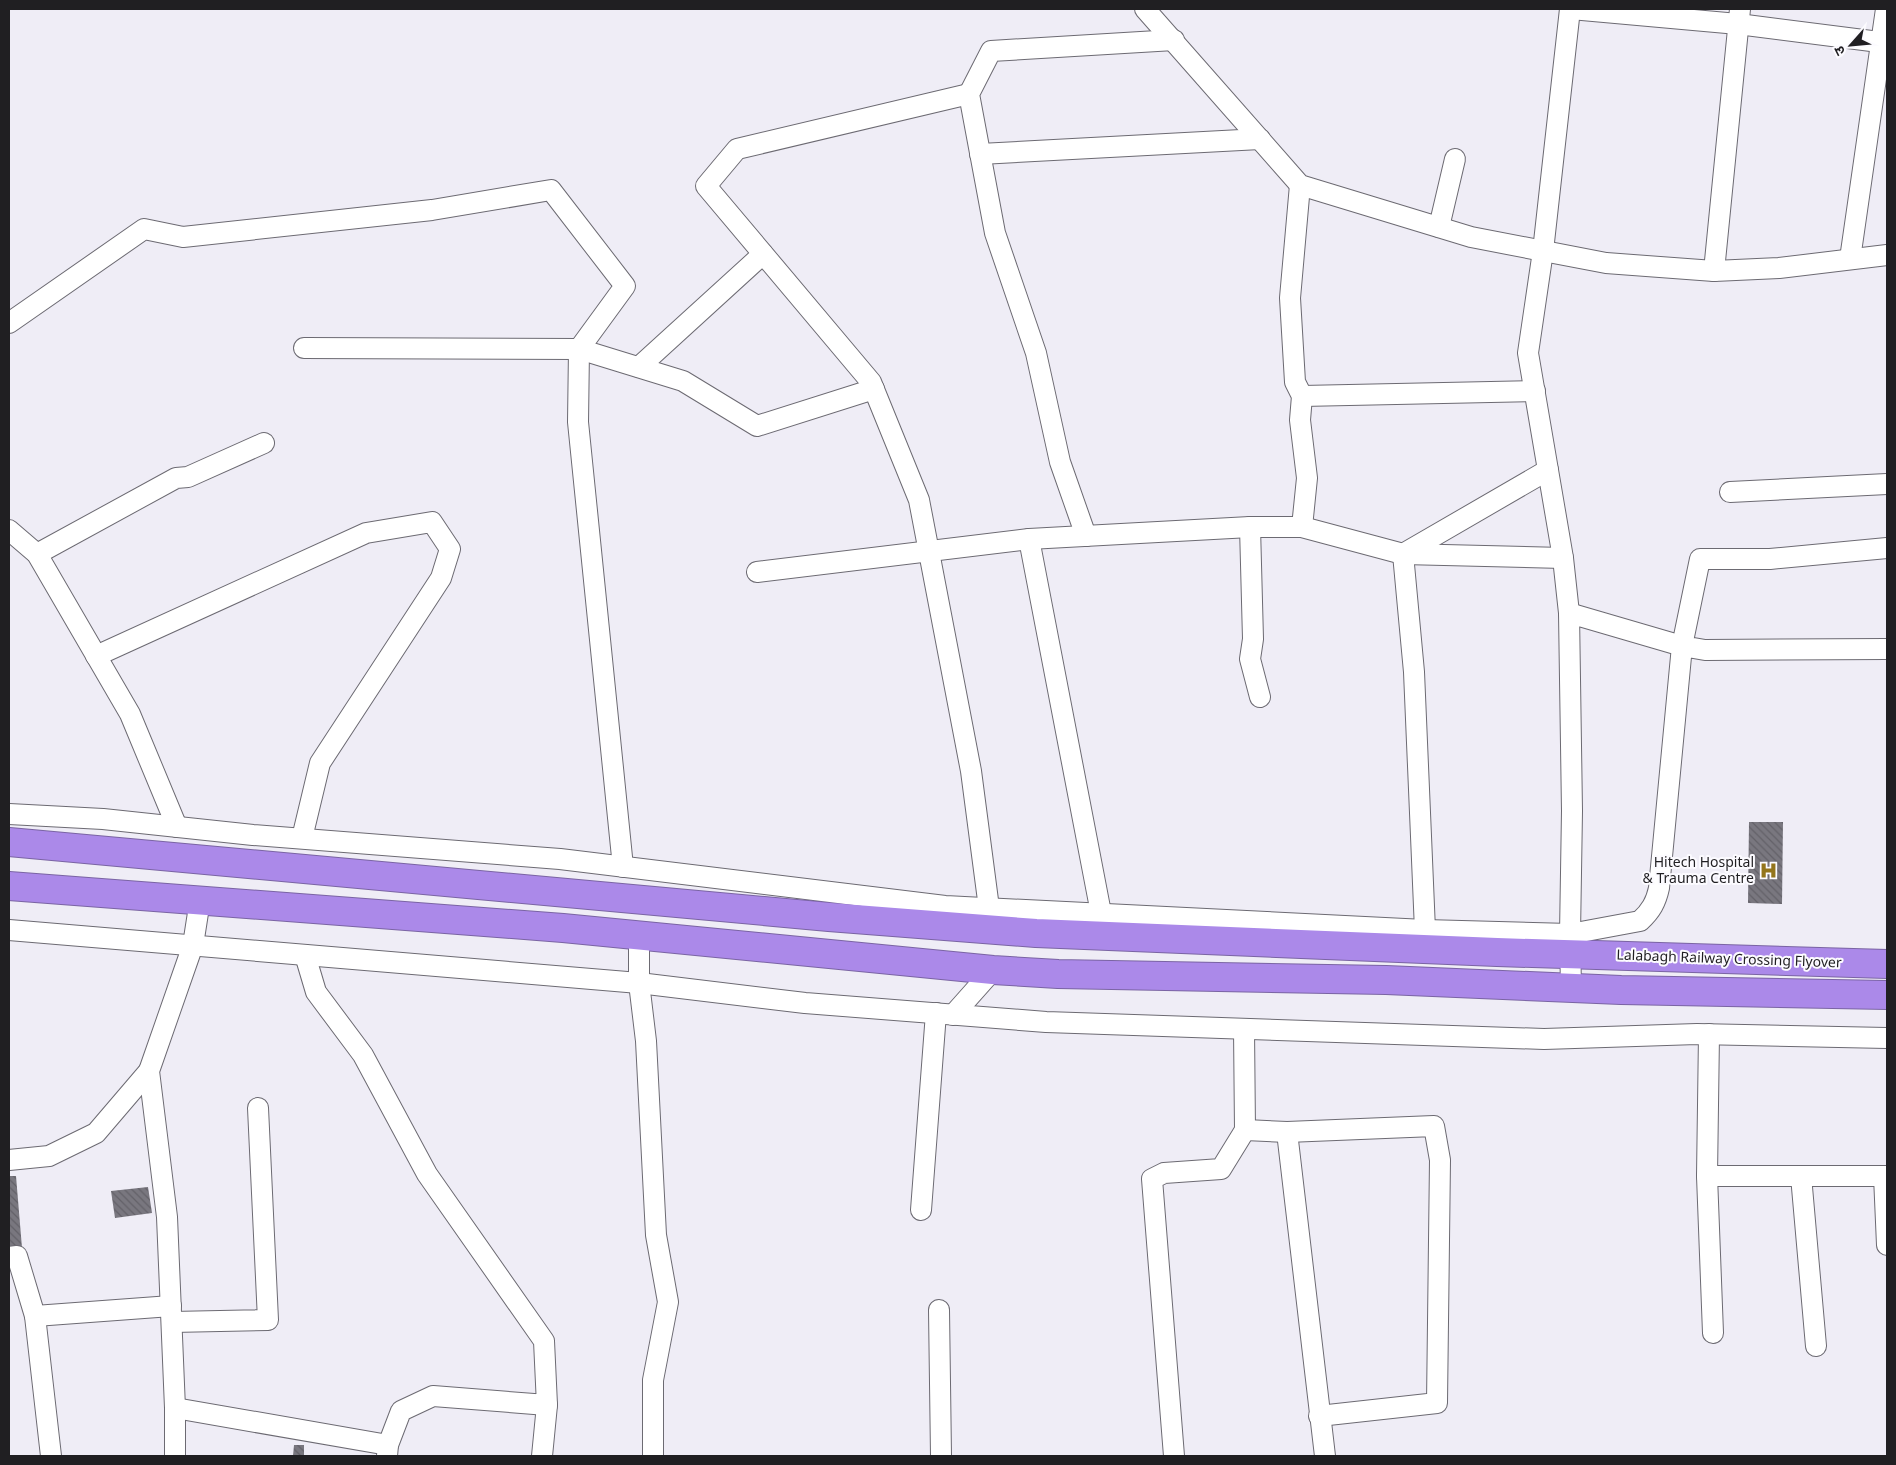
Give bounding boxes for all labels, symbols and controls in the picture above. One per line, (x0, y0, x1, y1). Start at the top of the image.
north arrow (1826, 20, 1876, 70)
text: उ (1830, 42, 1851, 58)
place label: Hitech Hospital & Trauma Centre (1643, 854, 1754, 889)
hospital icon: Hitech Hospital & Trauma Centre (1758, 861, 1778, 881)
street label: Lalabagh Railway Crossing Flyover (1616, 947, 1842, 973)

